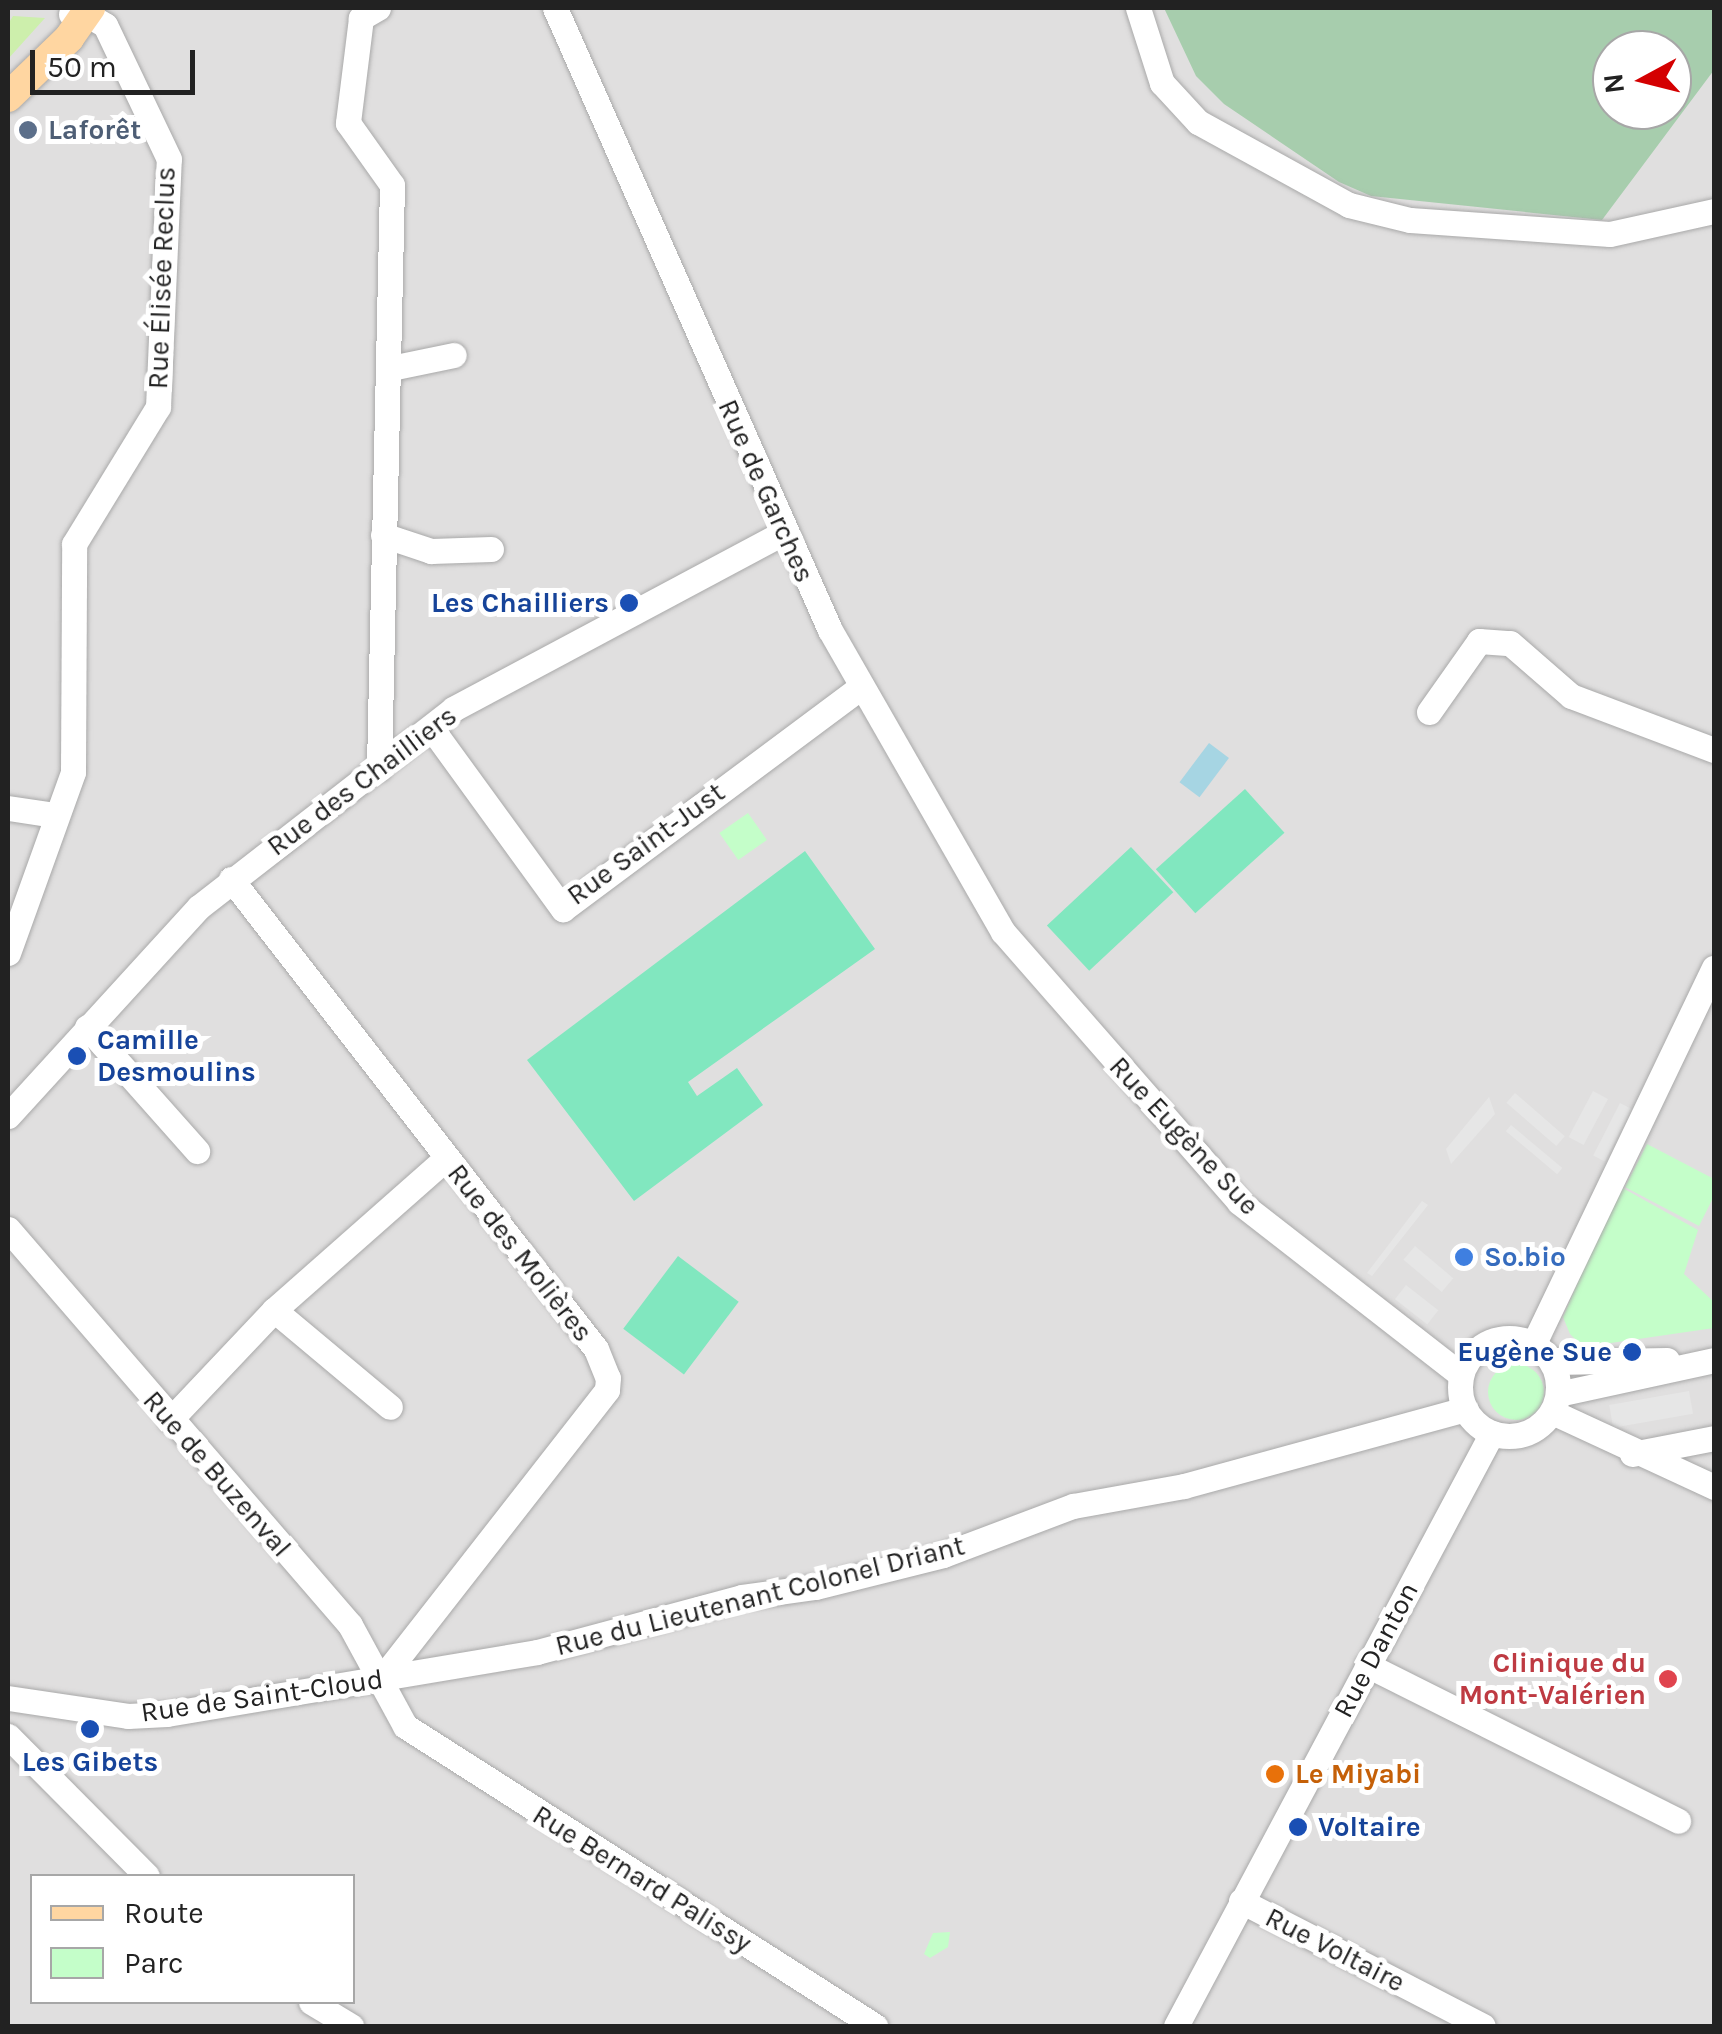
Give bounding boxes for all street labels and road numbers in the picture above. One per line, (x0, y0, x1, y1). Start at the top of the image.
street label: Rue Élisée Reclus (141, 166, 183, 390)
street label: Rue de Garches (711, 394, 821, 588)
street label: Rue des Chailliers (261, 699, 463, 863)
street label: Rue Saint-Just (561, 776, 731, 912)
street label: Rue Eugène Sue (1102, 1050, 1266, 1222)
street label: Rue des Molières (440, 1157, 600, 1349)
street label: Rue de Buzenval (136, 1384, 298, 1564)
street label: Rue du Lieutenant Colonel Driant (552, 1529, 968, 1663)
street label: Rue Danton (1326, 1576, 1426, 1724)
street label: Rue de Saint-Cloud (139, 1662, 385, 1730)
street label: Rue Bernard Palissy (526, 1798, 758, 1960)
street label: Rue Voltaire (1260, 1901, 1410, 1999)

